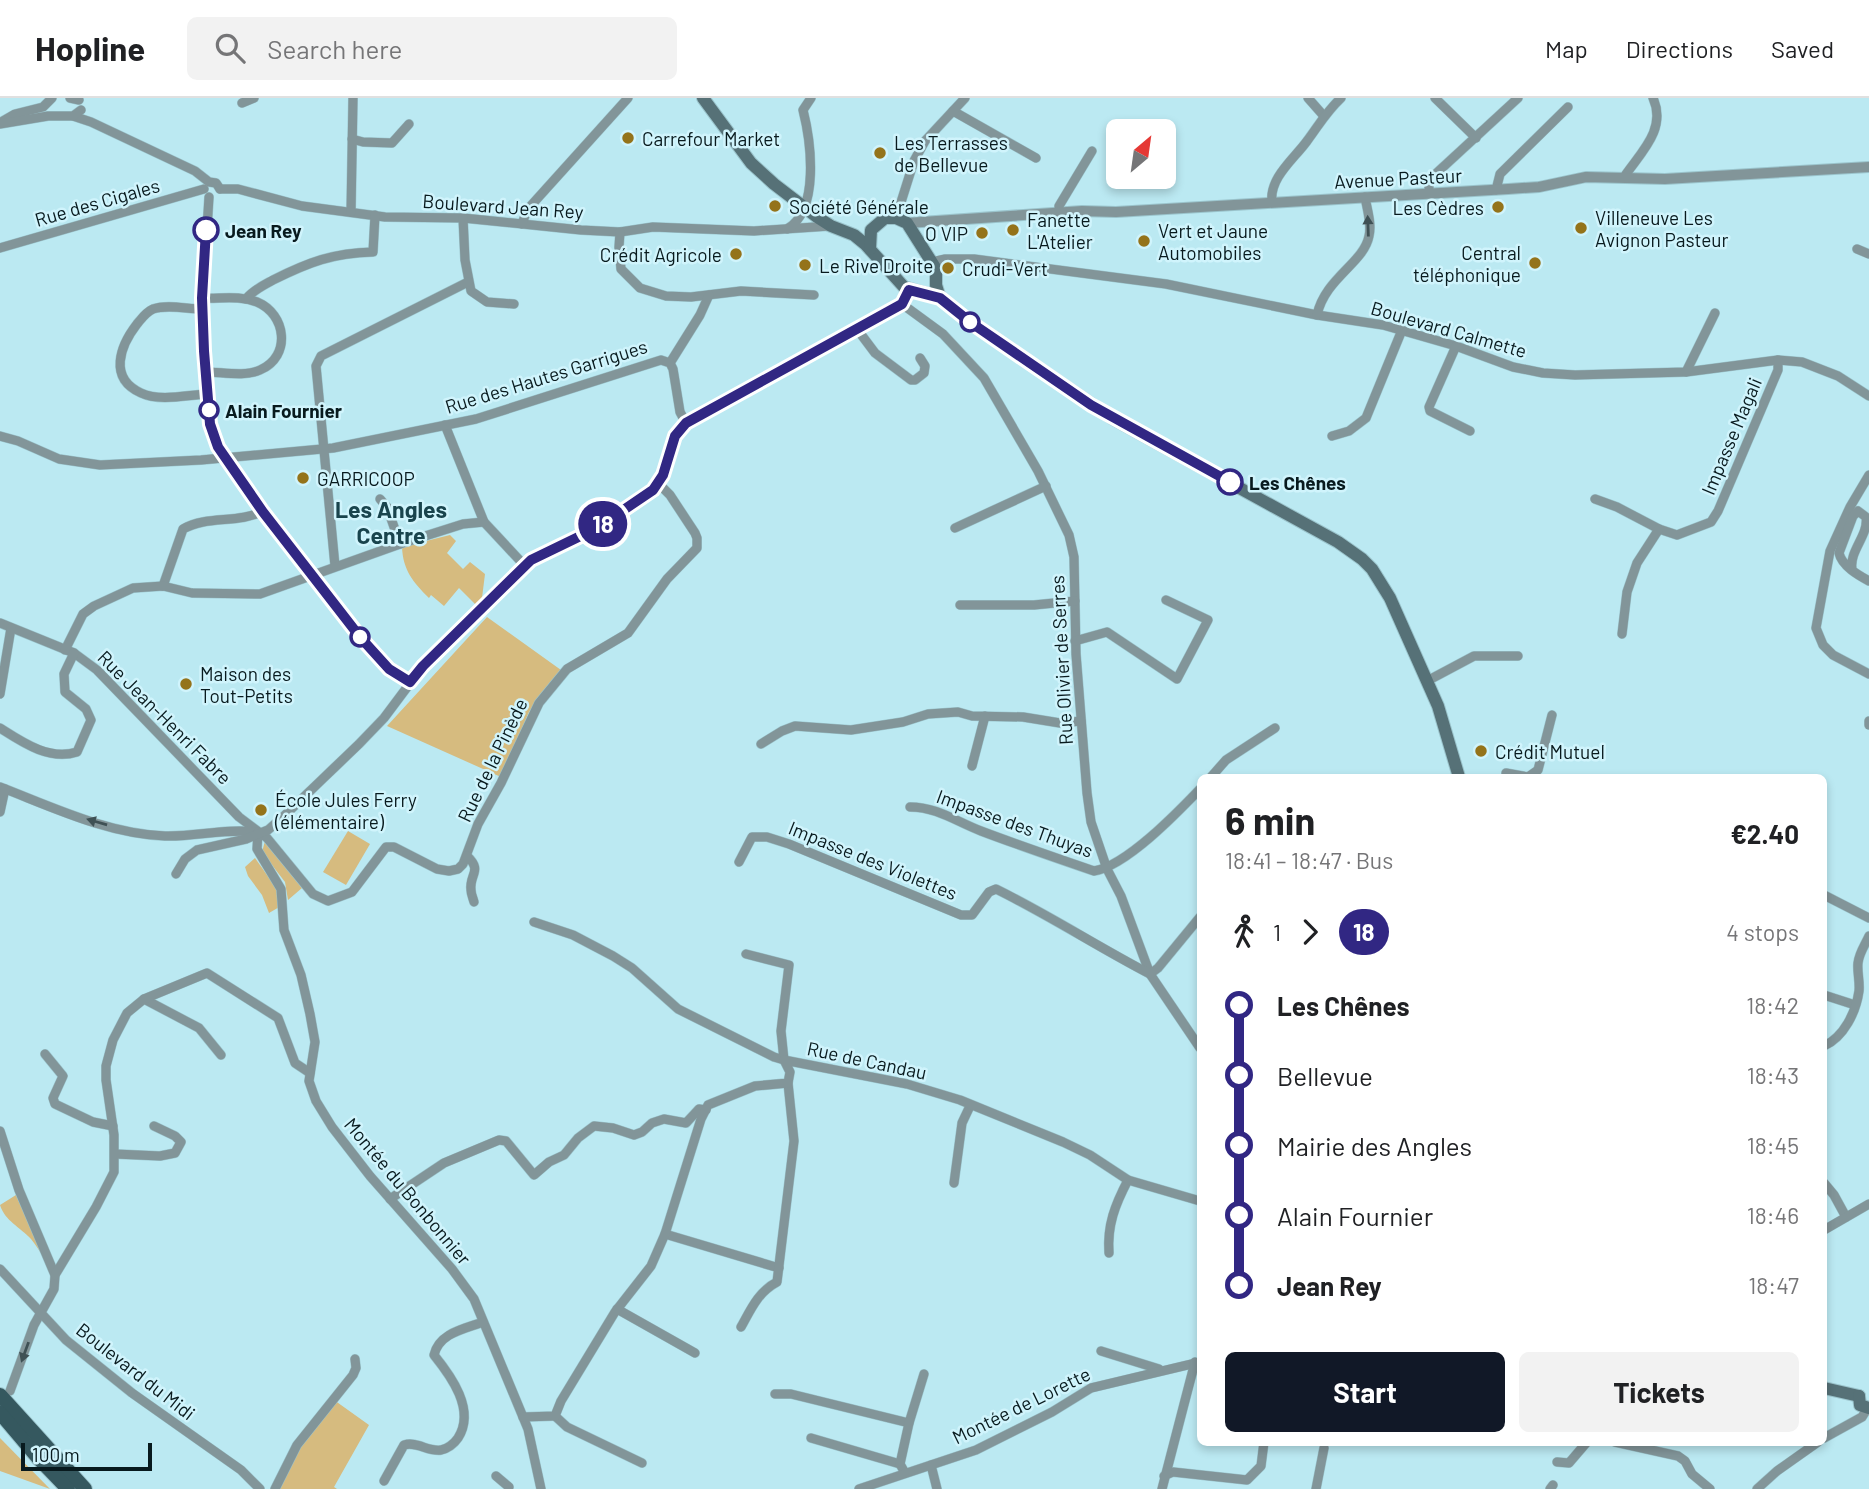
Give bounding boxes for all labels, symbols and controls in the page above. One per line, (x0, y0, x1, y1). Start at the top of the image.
search box (187, 17, 677, 80)
text: Hopline (35, 28, 145, 68)
icon: search (211, 29, 249, 67)
text: Search here (267, 33, 402, 64)
text: Map (1545, 34, 1588, 63)
text: Directions (1626, 34, 1733, 63)
text: Saved (1771, 34, 1834, 63)
north arrow (1106, 119, 1176, 189)
map controls (1106, 119, 1176, 189)
place label: Carrefour Market (642, 127, 780, 150)
marker: Carrefour Market (620, 130, 636, 146)
place label: Les Terrasses de Bellevue (894, 131, 1008, 176)
marker: Les Terrasses de Bellevue (872, 145, 888, 161)
street label: Avenue Pasteur (1333, 163, 1463, 193)
street label: Rue des Cigales (32, 173, 162, 231)
street label: Boulevard Jean Rey (422, 189, 584, 223)
place label: Société Générale (789, 195, 929, 218)
place label: Les Cèdres (1392, 196, 1484, 219)
marker: Société Générale (767, 198, 783, 214)
marker: Les Cèdres (1490, 199, 1506, 215)
place label: Villeneuve Les Avignon Pasteur (1595, 206, 1729, 251)
place label: Fanette L'Atelier (1027, 208, 1093, 253)
one-way arrow (1362, 215, 1373, 237)
marker: Jean Rey (193, 217, 219, 243)
place label: Jean Rey (225, 219, 302, 242)
place label: Vert et Jaune Automobiles (1158, 219, 1268, 264)
marker: Villeneuve Les Avignon Pasteur (1573, 220, 1589, 236)
place label: O VIP (925, 222, 968, 245)
marker: Fanette L'Atelier (1005, 222, 1021, 238)
marker: O VIP (974, 225, 990, 241)
marker: Vert et Jaune Automobiles (1136, 233, 1152, 249)
place label: Central téléphonique (1413, 241, 1521, 286)
place label: Crédit Agricole (600, 243, 722, 266)
marker: Crédit Agricole (728, 246, 744, 262)
place label: Le Rive Droite (819, 254, 933, 277)
marker: Central téléphonique (1527, 255, 1543, 271)
marker: Le Rive Droite (797, 257, 813, 273)
place label: Crudi-Vert (962, 257, 1048, 280)
marker: Crudi-Vert (940, 260, 956, 276)
street label: Boulevard Calmette (1368, 296, 1530, 362)
unlabelled marker (960, 312, 980, 332)
street label: Rue des Hautes Garrigues (442, 334, 650, 418)
street label: Impasse Magali (1696, 374, 1766, 498)
place label: Alain Fournier (225, 399, 343, 422)
marker: Alain Fournier (199, 400, 219, 420)
place label: GARRICOOP (317, 467, 415, 490)
marker: Les Chênes (1217, 469, 1243, 495)
marker: GARRICOOP (295, 470, 311, 486)
place label: Les Chênes (1249, 471, 1346, 494)
district label: Les Angles Centre (335, 495, 447, 549)
line badge: 18 (572, 501, 634, 547)
text: 18 (592, 509, 614, 538)
street label: Rue Olivier de Serres (1045, 575, 1077, 745)
unlabelled marker (350, 627, 370, 647)
street label: Rue Jean-Henri Fabre (93, 645, 237, 789)
place label: Maison des Tout-Petits (200, 662, 293, 707)
marker: Maison des Tout-Petits (178, 676, 194, 692)
street label: Rue de la Pinède (452, 694, 532, 826)
place label: Crédit Mutuel (1495, 740, 1605, 763)
marker: Crédit Mutuel (1473, 743, 1489, 759)
street label: Impasse des Thuyas (934, 784, 1096, 862)
place label: École Jules Ferry (élémentaire) (274, 788, 417, 833)
text: 6 min (1225, 797, 1315, 843)
marker: École Jules Ferry (élémentaire) (253, 802, 269, 818)
street label: Impasse des Violettes (786, 816, 960, 904)
one-way arrow (87, 817, 108, 827)
text: €2.40 (1730, 818, 1799, 849)
text: 18:41 – 18:47 · Bus (1225, 846, 1393, 874)
icon: walk (1225, 913, 1263, 951)
icon: forward (1291, 913, 1329, 951)
text: 18 (1353, 917, 1375, 946)
text: 1 (1273, 918, 1281, 946)
text: 4 stops (1726, 918, 1799, 946)
text: Les Chênes (1277, 990, 1409, 1021)
text: 18:42 (1746, 991, 1799, 1019)
street label: Rue de Candau (805, 1036, 929, 1084)
text: Bellevue (1277, 1060, 1373, 1091)
text: 18:43 (1747, 1061, 1799, 1089)
street label: Montée du Bonbonnier (340, 1113, 476, 1269)
text: Mairie des Angles (1277, 1130, 1472, 1161)
text: 18:45 (1747, 1131, 1799, 1159)
text: Alain Fournier (1277, 1200, 1433, 1231)
text: 18:46 (1747, 1201, 1799, 1229)
text: Jean Rey (1277, 1270, 1382, 1301)
text: 18:47 (1748, 1271, 1799, 1299)
street label: Boulevard du Midi (72, 1318, 200, 1424)
one-way arrow (19, 1341, 30, 1362)
button: Start (1225, 1352, 1505, 1432)
button: Tickets (1519, 1352, 1799, 1432)
street label: Montée de Lorette (948, 1362, 1094, 1448)
scale bar (21, 1440, 152, 1472)
text: 100 m (32, 1443, 80, 1466)

